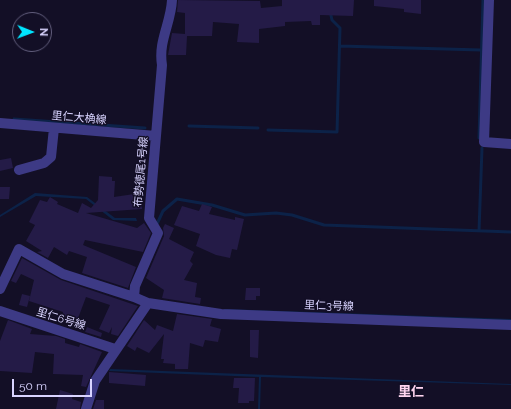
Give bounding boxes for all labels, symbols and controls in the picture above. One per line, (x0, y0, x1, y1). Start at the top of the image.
north arrow (12, 12, 52, 52)
text: N (37, 28, 50, 37)
street label: 里仁大桷線 (51, 109, 107, 127)
street label: 布勢徳尾1号線 (131, 136, 151, 208)
street label: 里仁3号線 (304, 299, 354, 313)
street label: 里仁6号線 (35, 305, 87, 333)
scale bar (14, 371, 94, 397)
text: 50 m (19, 379, 47, 393)
district label: 里仁 (398, 384, 424, 400)

